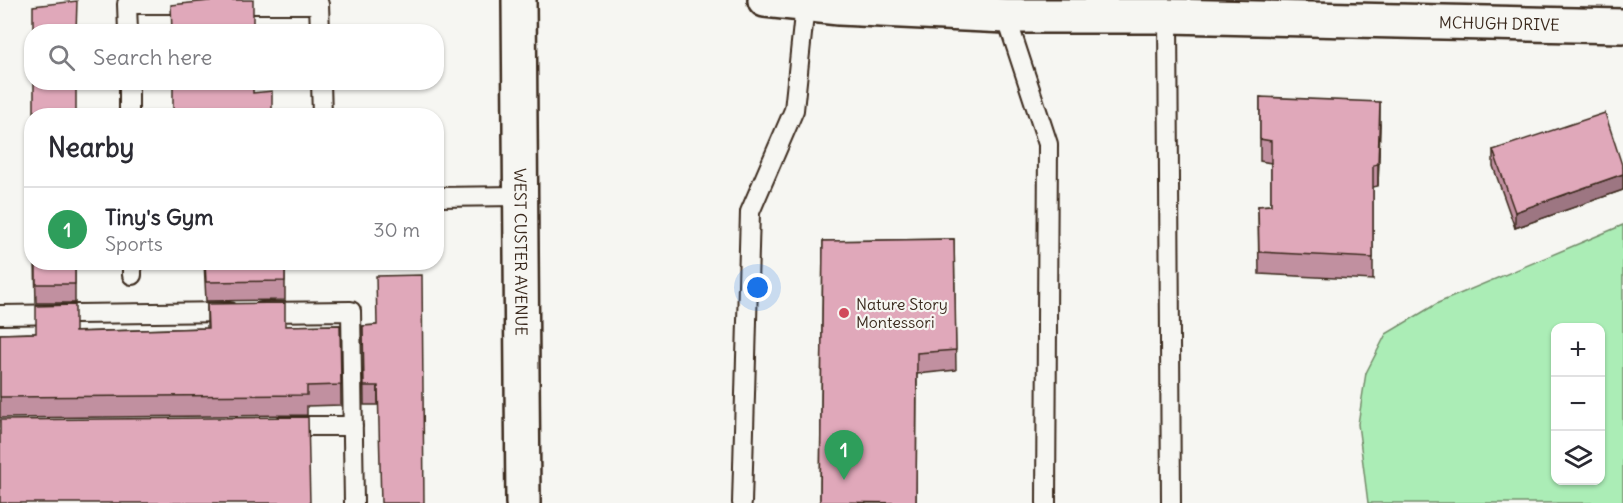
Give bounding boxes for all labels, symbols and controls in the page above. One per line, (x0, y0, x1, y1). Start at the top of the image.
street label: MCHUGH DRIVE (1439, 12, 1560, 35)
search box (24, 24, 444, 90)
icon: search (45, 41, 78, 74)
text: Search here (93, 43, 212, 71)
text: Nearby (48, 131, 134, 164)
street label: WEST CUSTER AVENUE (510, 168, 532, 336)
text: Tiny's Gym (105, 203, 214, 231)
text: 1 (64, 217, 71, 242)
text: 30 m (373, 217, 420, 242)
text: Sports (105, 231, 163, 256)
your location (743, 273, 772, 302)
place label: Nature Story Montessori (856, 294, 948, 332)
marker: Nature Story Montessori (837, 306, 851, 320)
map controls (1551, 323, 1605, 485)
button: + (1551, 323, 1605, 377)
button: − (1551, 377, 1605, 431)
pin: 1 (824, 430, 864, 480)
button: layers (1551, 431, 1605, 485)

